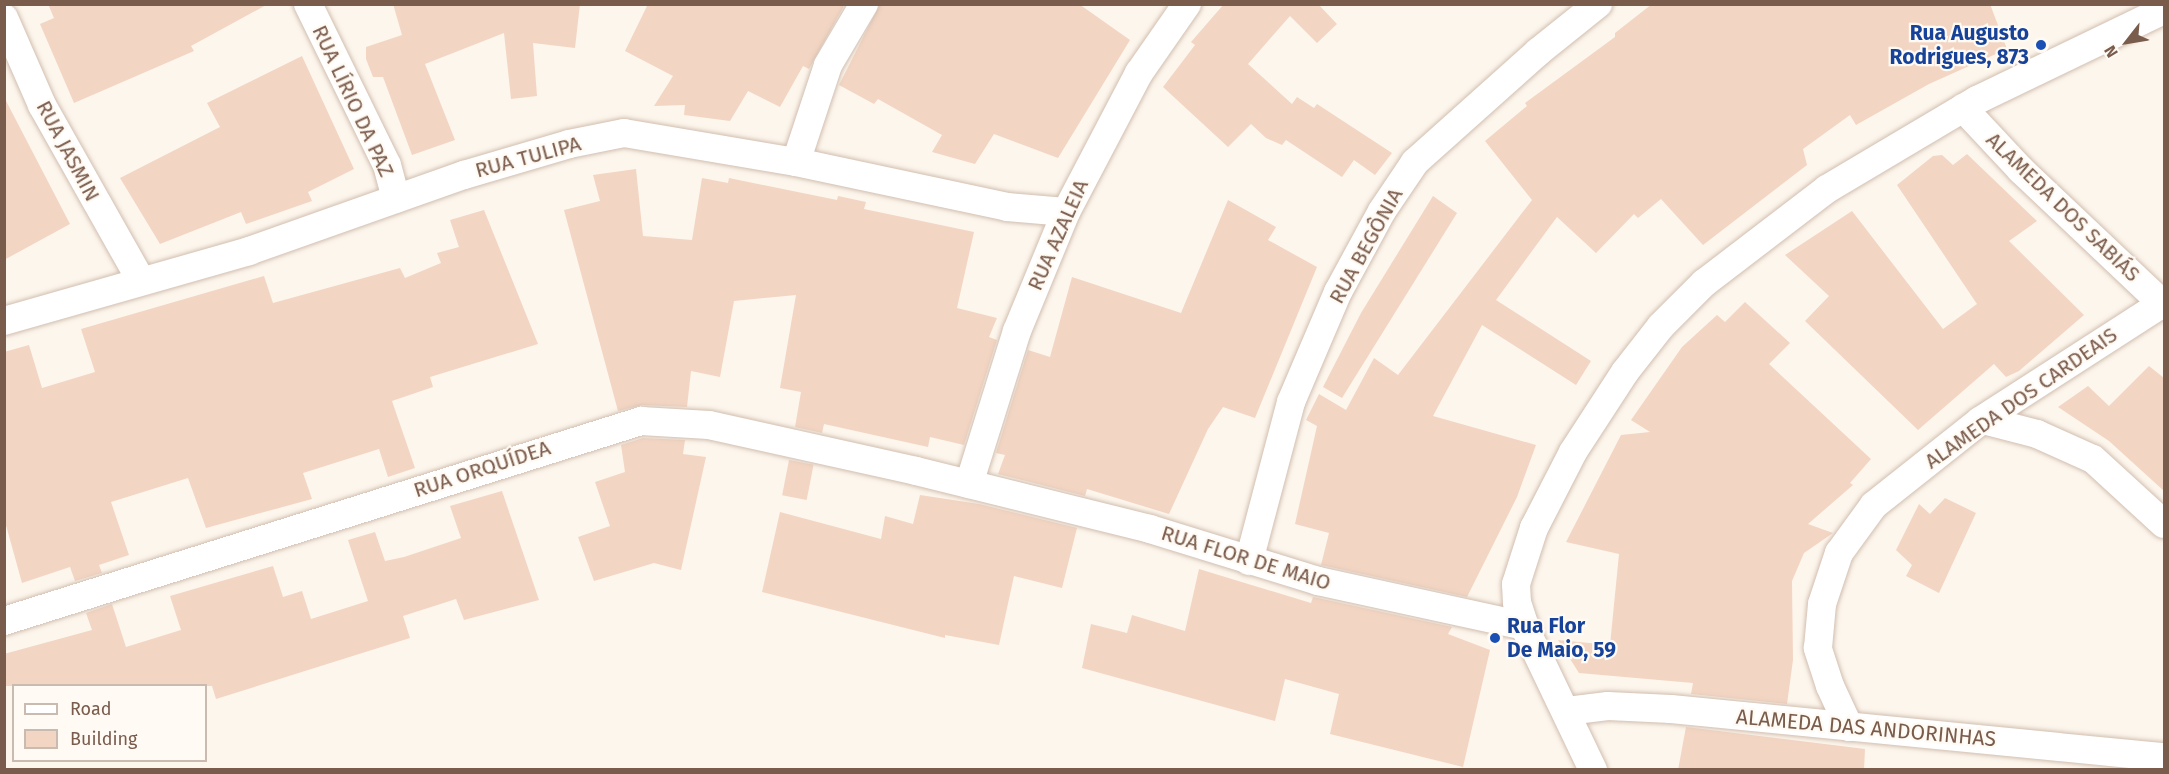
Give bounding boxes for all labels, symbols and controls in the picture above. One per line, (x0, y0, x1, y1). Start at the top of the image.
north arrow (2097, 12, 2157, 72)
place label: Rua Augusto Rodrigues, 873 (1890, 20, 2029, 70)
street label: RUA LÍRIO DA PAZ (307, 21, 399, 181)
marker: Rua Augusto Rodrigues, 873 (2034, 38, 2048, 52)
text: N (2100, 42, 2122, 61)
street label: RUA JASMIN (31, 96, 105, 206)
street label: ALAMEDA DOS SABIÁS (1981, 127, 2145, 287)
street label: RUA TULIPA (472, 131, 584, 183)
street label: RUA AZALEIA (1022, 176, 1094, 294)
street label: RUA BEGÔNIA (1324, 184, 1408, 308)
street label: ALAMEDA DOS CARDEAIS (1920, 322, 2122, 474)
street label: RUA ORQUÍDEA (410, 435, 554, 503)
street label: RUA FLOR DE MAIO (1158, 520, 1334, 596)
place label: Rua Flor De Maio, 59 (1507, 613, 1616, 663)
marker: Rua Flor De Maio, 59 (1488, 631, 1502, 645)
legend (12, 684, 207, 762)
text: Road (70, 698, 112, 720)
street label: ALAMEDA DAS ANDORINHAS (1735, 704, 1997, 752)
text: Building (70, 728, 137, 750)

